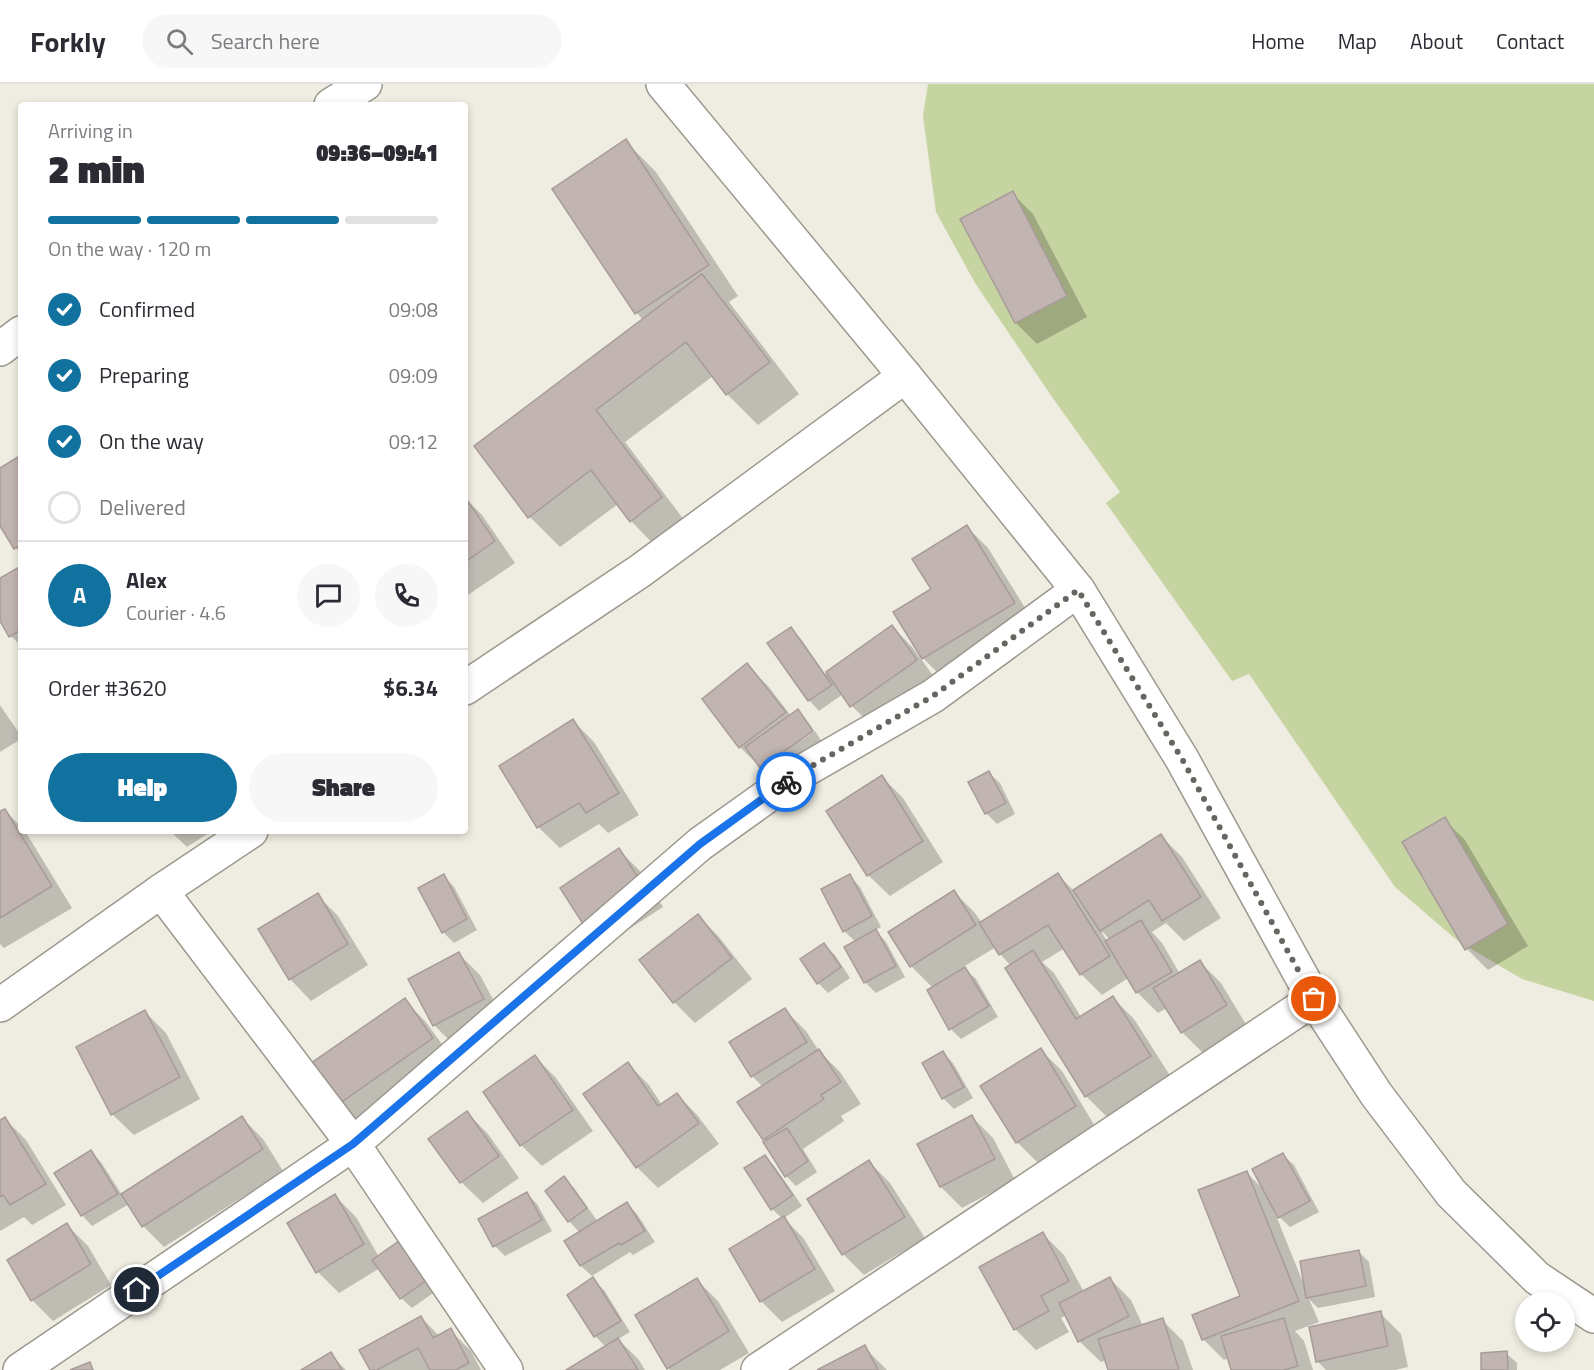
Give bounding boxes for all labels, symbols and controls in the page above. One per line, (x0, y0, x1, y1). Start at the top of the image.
search box (142, 14, 562, 68)
text: Forkly (30, 20, 106, 63)
text: Search here (211, 24, 320, 58)
icon: search (163, 25, 196, 58)
text: Home (1251, 25, 1305, 57)
text: Map (1338, 25, 1377, 57)
text: About (1410, 25, 1463, 57)
text: Contact (1496, 25, 1564, 57)
text: Arriving in (48, 115, 133, 146)
text: 09:36–09:41 (316, 136, 438, 170)
text: 2 min (48, 139, 145, 198)
text: On the way · 120 m (48, 233, 211, 264)
text: Confirmed (99, 292, 195, 326)
icon: check (48, 293, 81, 326)
text: 09:08 (389, 294, 438, 325)
text: Preparing (99, 358, 189, 392)
icon: check (48, 359, 81, 392)
text: 09:09 (389, 360, 438, 391)
text: On the way (99, 424, 204, 458)
icon: check (48, 425, 81, 458)
text: 09:12 (389, 426, 438, 457)
text: Delivered (99, 490, 186, 524)
text: Alex (126, 563, 167, 597)
button: chat (297, 564, 360, 627)
button: phone (375, 564, 438, 627)
text: A (73, 578, 86, 612)
text: Courier · 4.6 (126, 597, 226, 628)
text: Order #3620 (48, 671, 167, 705)
text: $6.34 (383, 671, 438, 705)
courier (756, 752, 816, 812)
button: Help (48, 753, 237, 822)
button: Share (249, 753, 438, 822)
icon: bike (770, 766, 803, 799)
pin (1288, 973, 1339, 1024)
icon: bag (1297, 982, 1330, 1015)
pin (111, 1264, 162, 1315)
icon: home (120, 1273, 153, 1306)
map controls (1515, 1292, 1575, 1352)
button: locate (1515, 1292, 1575, 1352)

